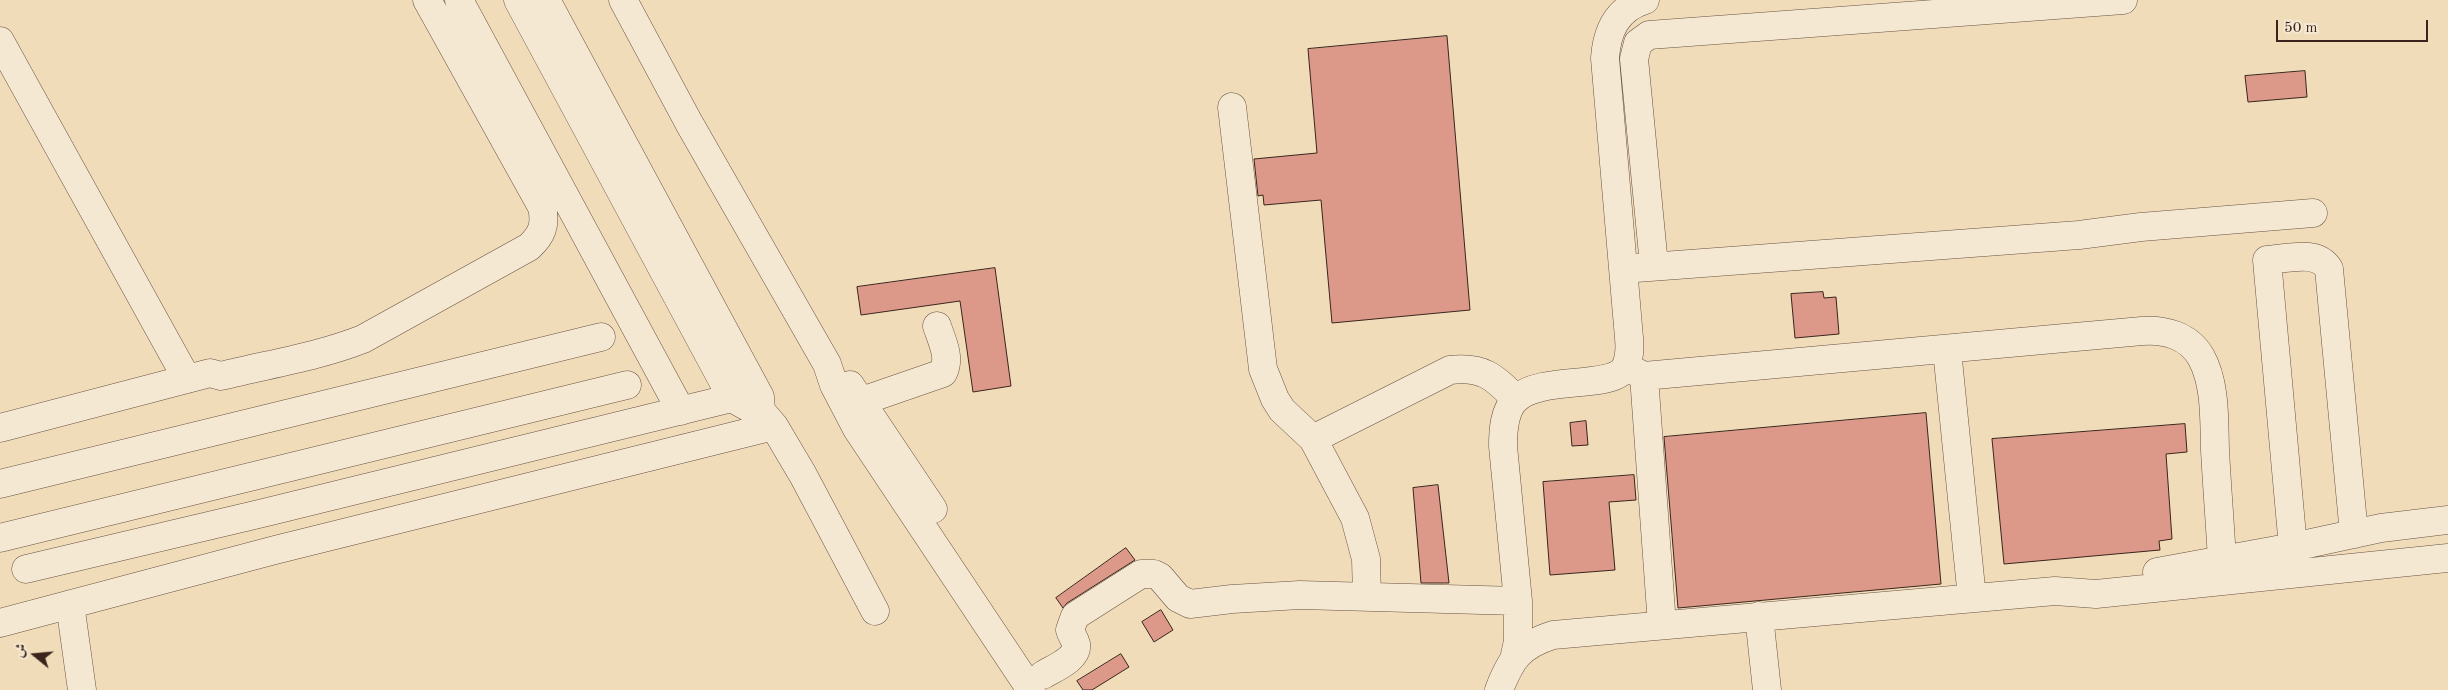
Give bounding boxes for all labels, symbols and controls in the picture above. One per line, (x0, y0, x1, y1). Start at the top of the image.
scale bar (2278, 10, 2430, 42)
text: 50 m (2284, 21, 2318, 36)
north arrow (10, 630, 60, 680)
text: ش (12, 642, 29, 659)

